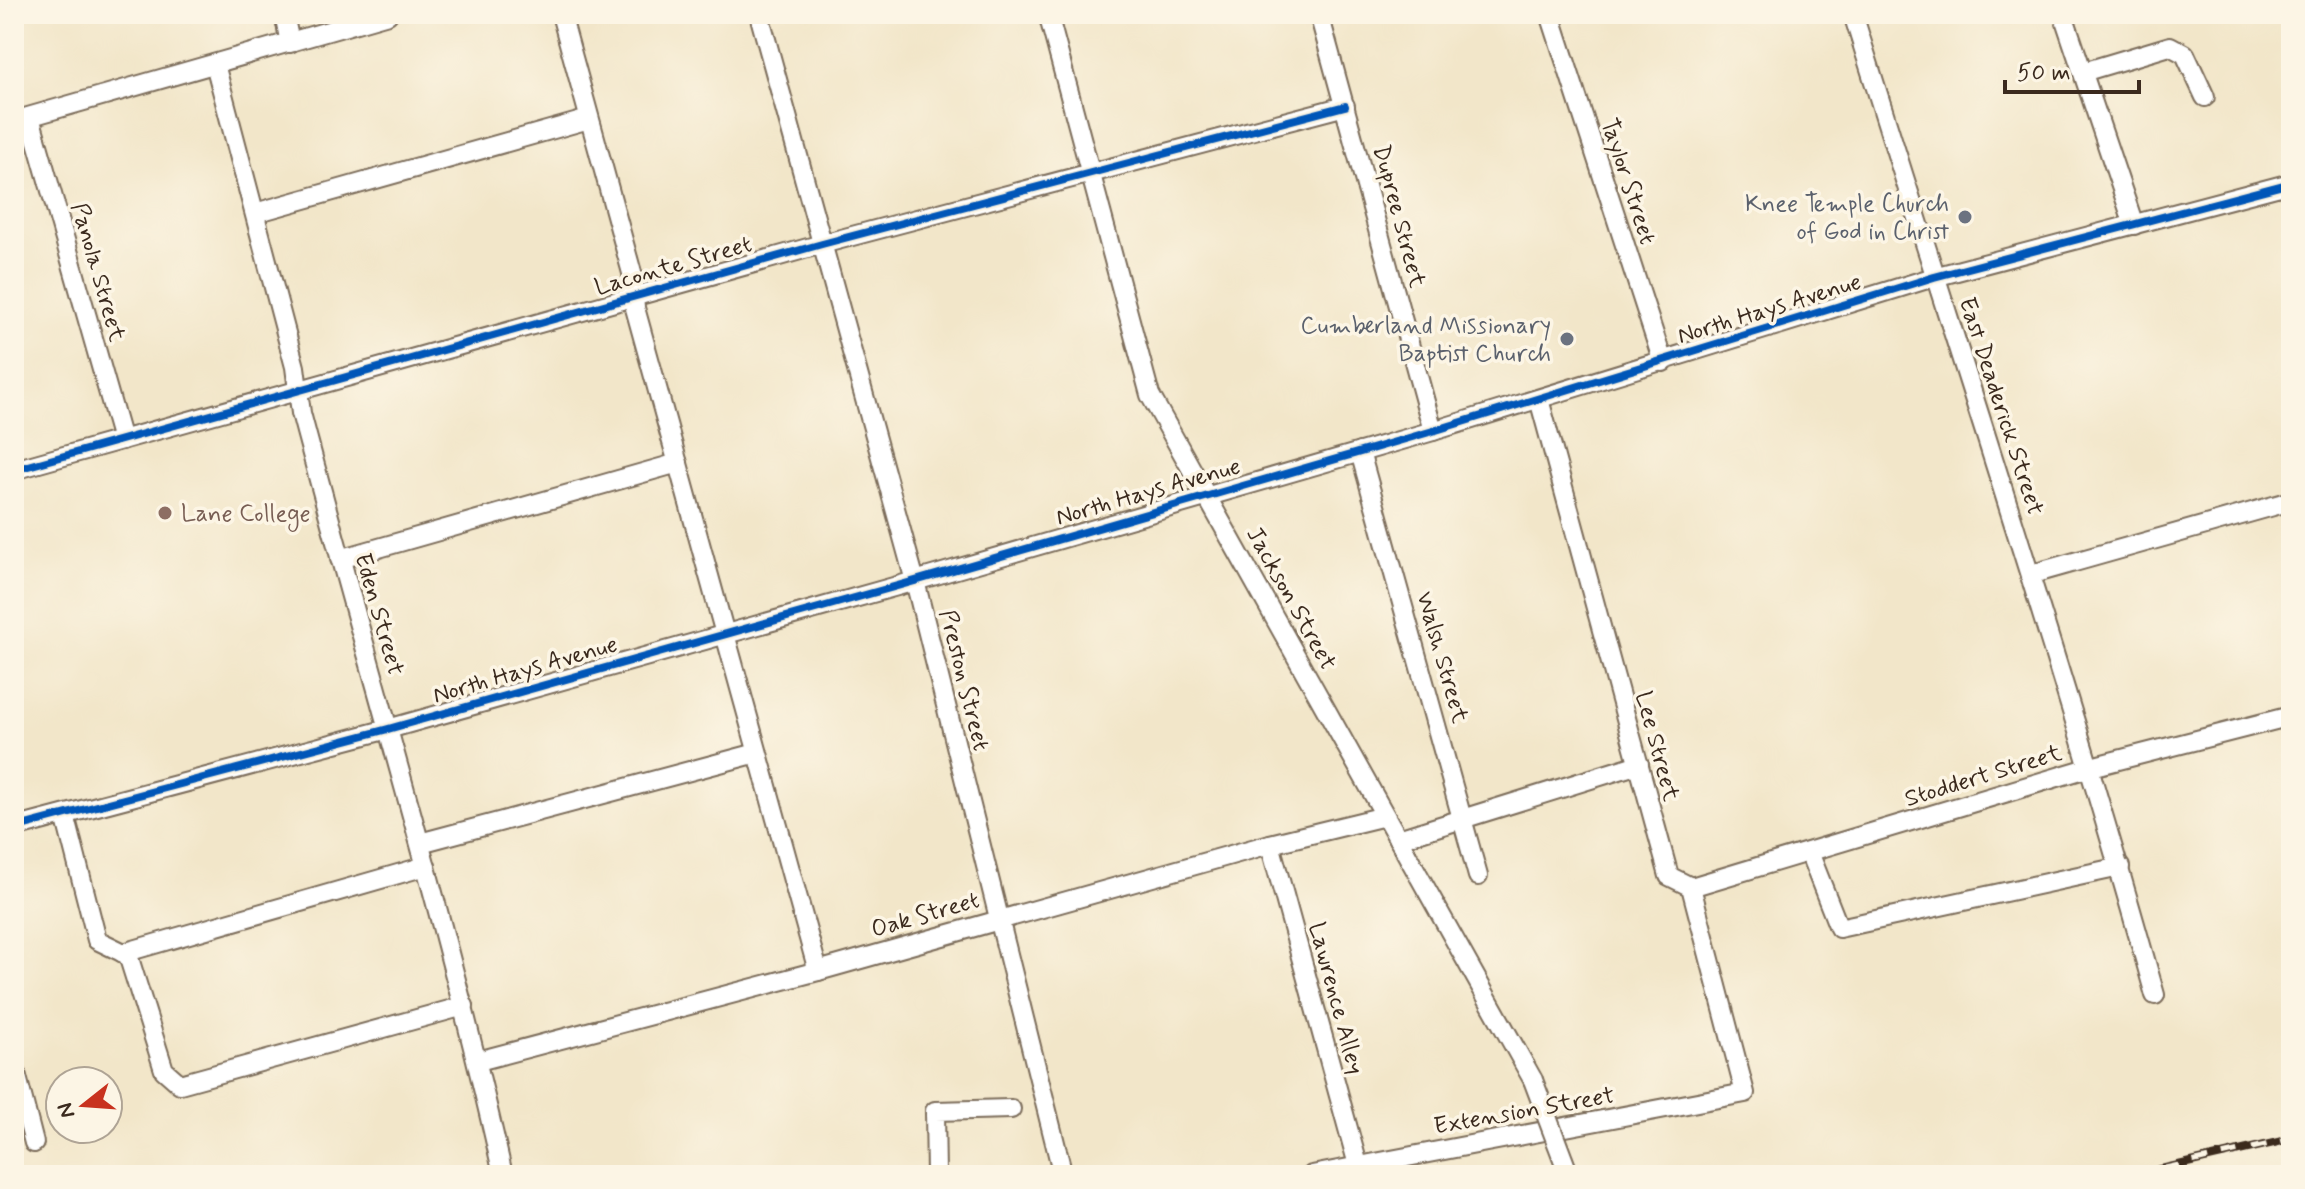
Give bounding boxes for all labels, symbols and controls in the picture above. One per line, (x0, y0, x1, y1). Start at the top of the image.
scale bar (2005, 44, 2139, 94)
text: 50 m (2017, 58, 2071, 89)
street label: Taylor Street (1593, 114, 1663, 248)
street label: Dupree Street (1365, 142, 1432, 291)
place label: Knee Temple Church of God in Christ (1745, 189, 1949, 248)
street label: Panola Street (63, 199, 132, 345)
marker: Knee Temple Church of God in Christ (1956, 208, 1974, 226)
street label: Laconte Street (591, 229, 756, 304)
street label: North Hays Avenue (1674, 267, 1865, 352)
street label: East Deaderick Street (1951, 294, 2050, 519)
place label: Cumberland Missionary Baptist Church (1300, 311, 1551, 370)
marker: Cumberland Missionary Baptist Church (1558, 330, 1576, 348)
street label: North Hays Avenue (1053, 451, 1244, 534)
place label: Lane College (181, 499, 310, 532)
marker: Lane College (156, 504, 174, 522)
street label: Jackson Street (1238, 521, 1343, 676)
street label: Eden Street (346, 550, 411, 679)
street label: Walsh Street (1408, 588, 1475, 727)
street label: Preston Street (931, 607, 996, 754)
street label: North Hays Avenue (430, 629, 621, 712)
street label: Lee Street (1627, 688, 1686, 805)
street label: Stoddert Street (1901, 738, 2066, 815)
street label: Oak Street (868, 885, 983, 946)
street label: Lawrence Alley (1300, 919, 1371, 1078)
north arrow (44, 1065, 124, 1145)
street label: Extension Street (1431, 1080, 1617, 1143)
text: N (51, 1099, 82, 1121)

